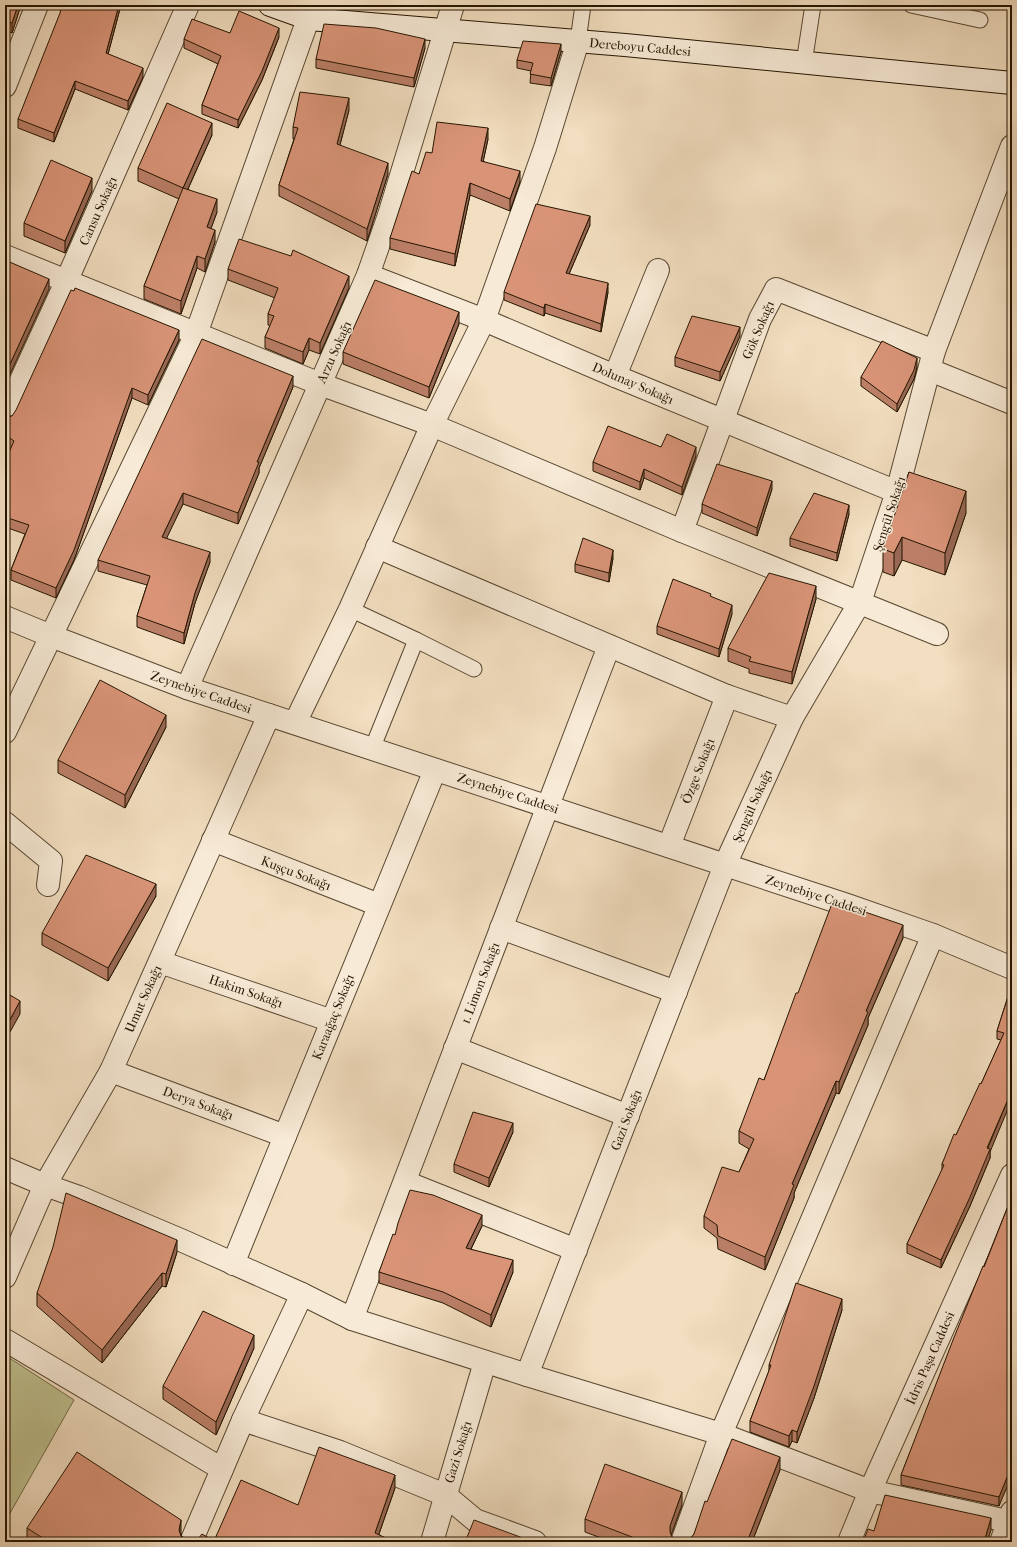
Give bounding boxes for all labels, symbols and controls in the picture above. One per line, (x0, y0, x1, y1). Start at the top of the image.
street label: Dereboyu Caddesi (588, 35, 692, 59)
street label: Cansu Sokağı (76, 174, 120, 248)
street label: Gök Sokağı (739, 298, 777, 361)
street label: Arzu Sokağı (313, 318, 354, 386)
street label: Dolunay Sokağı (590, 359, 676, 407)
street label: Şengül Sokağı (870, 474, 908, 554)
street label: Zeynebiye Caddesi (148, 668, 254, 716)
street label: Özge Sokağı (679, 736, 717, 806)
street label: Şengül Sokağı (729, 767, 775, 845)
street label: Zeynebiye Caddesi (455, 769, 561, 817)
street label: Kuşçu Sokağı (258, 853, 333, 894)
street label: Zeynebiye Caddesi (763, 871, 869, 919)
street label: 1. Limon Sokağı (458, 940, 502, 1026)
street label: Umut Sokağı (121, 963, 165, 1035)
street label: Hakim Sokağı (207, 971, 285, 1011)
street label: Karaağaç Sokağı (309, 972, 358, 1063)
street label: Derya Sokağı (161, 1083, 236, 1123)
street label: Gazi Sokağı (607, 1087, 645, 1153)
street label: İdris Paşa Caddesi (903, 1309, 958, 1407)
street label: Gazi Sokağı (441, 1419, 475, 1485)

